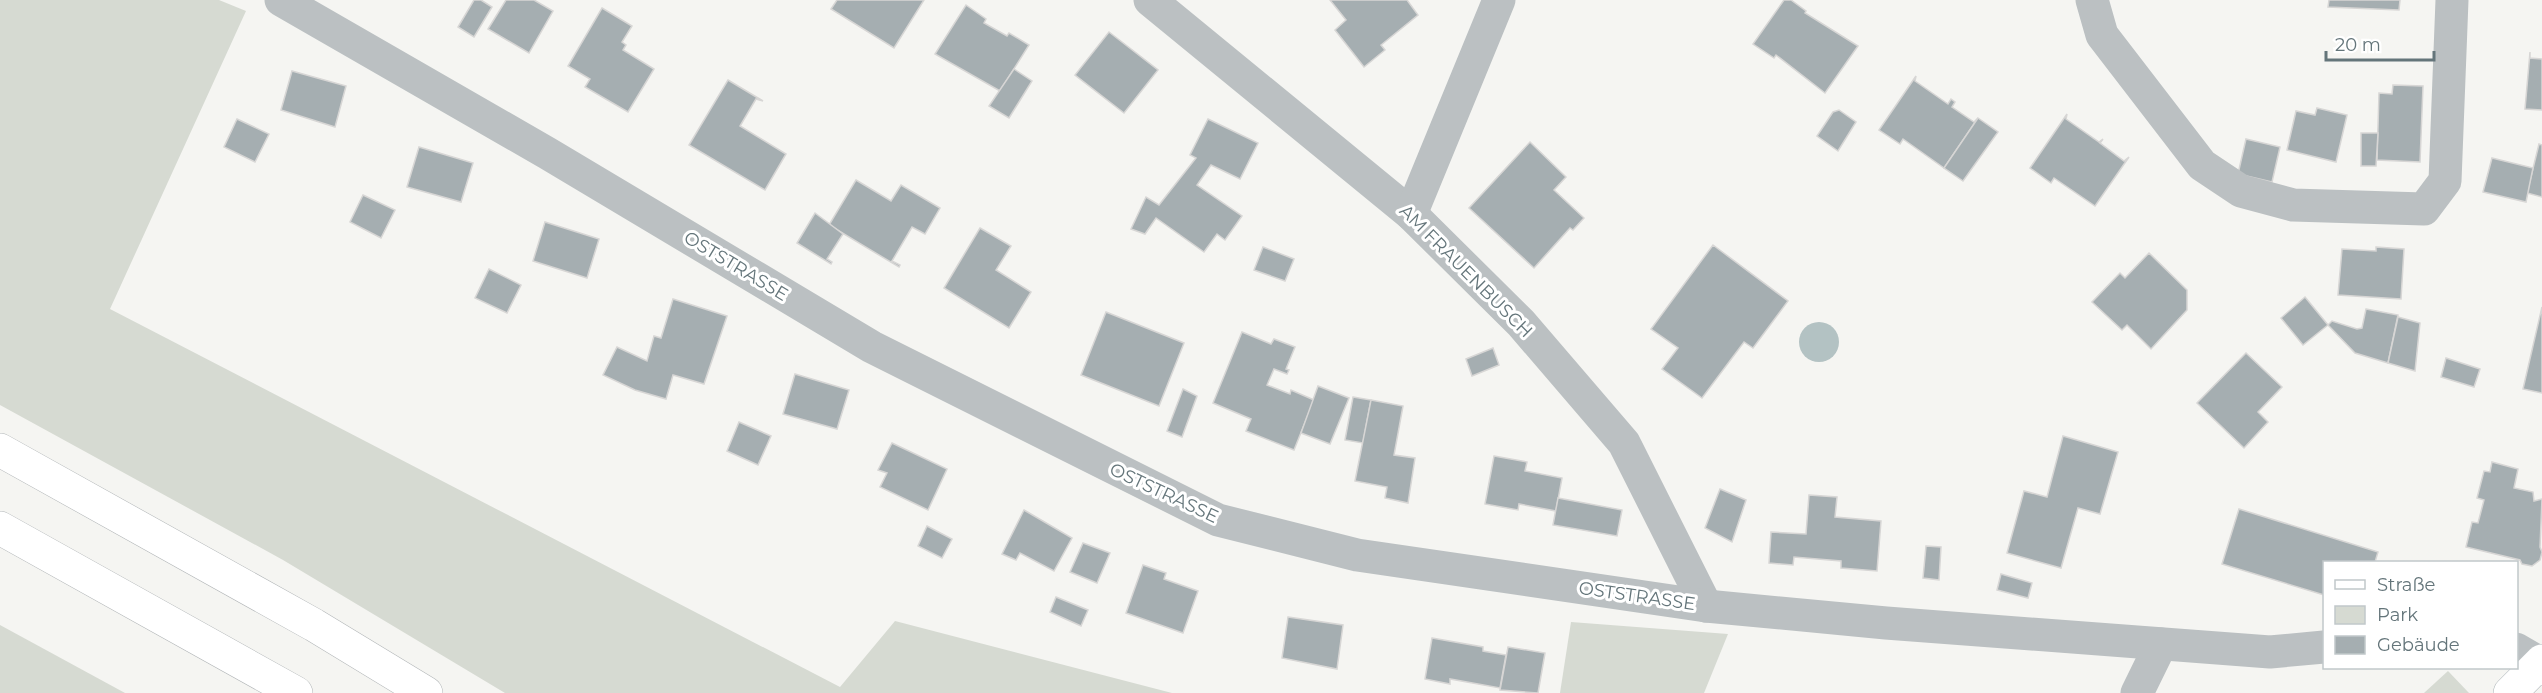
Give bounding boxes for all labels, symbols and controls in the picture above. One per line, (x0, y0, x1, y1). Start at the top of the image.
scale bar (2326, 24, 2434, 62)
text: 20 m (2335, 34, 2381, 56)
street label: AM FRAUENBUSCH (1395, 200, 1537, 342)
street label: OSTSTRASSE (680, 226, 792, 306)
street label: OSTSTRASSE (1106, 458, 1222, 528)
legend (2323, 561, 2518, 669)
text: Straße (2377, 574, 2436, 596)
street label: OSTSTRASSE (1577, 577, 1697, 615)
text: Park (2377, 604, 2418, 626)
text: Gebäude (2377, 634, 2460, 656)

